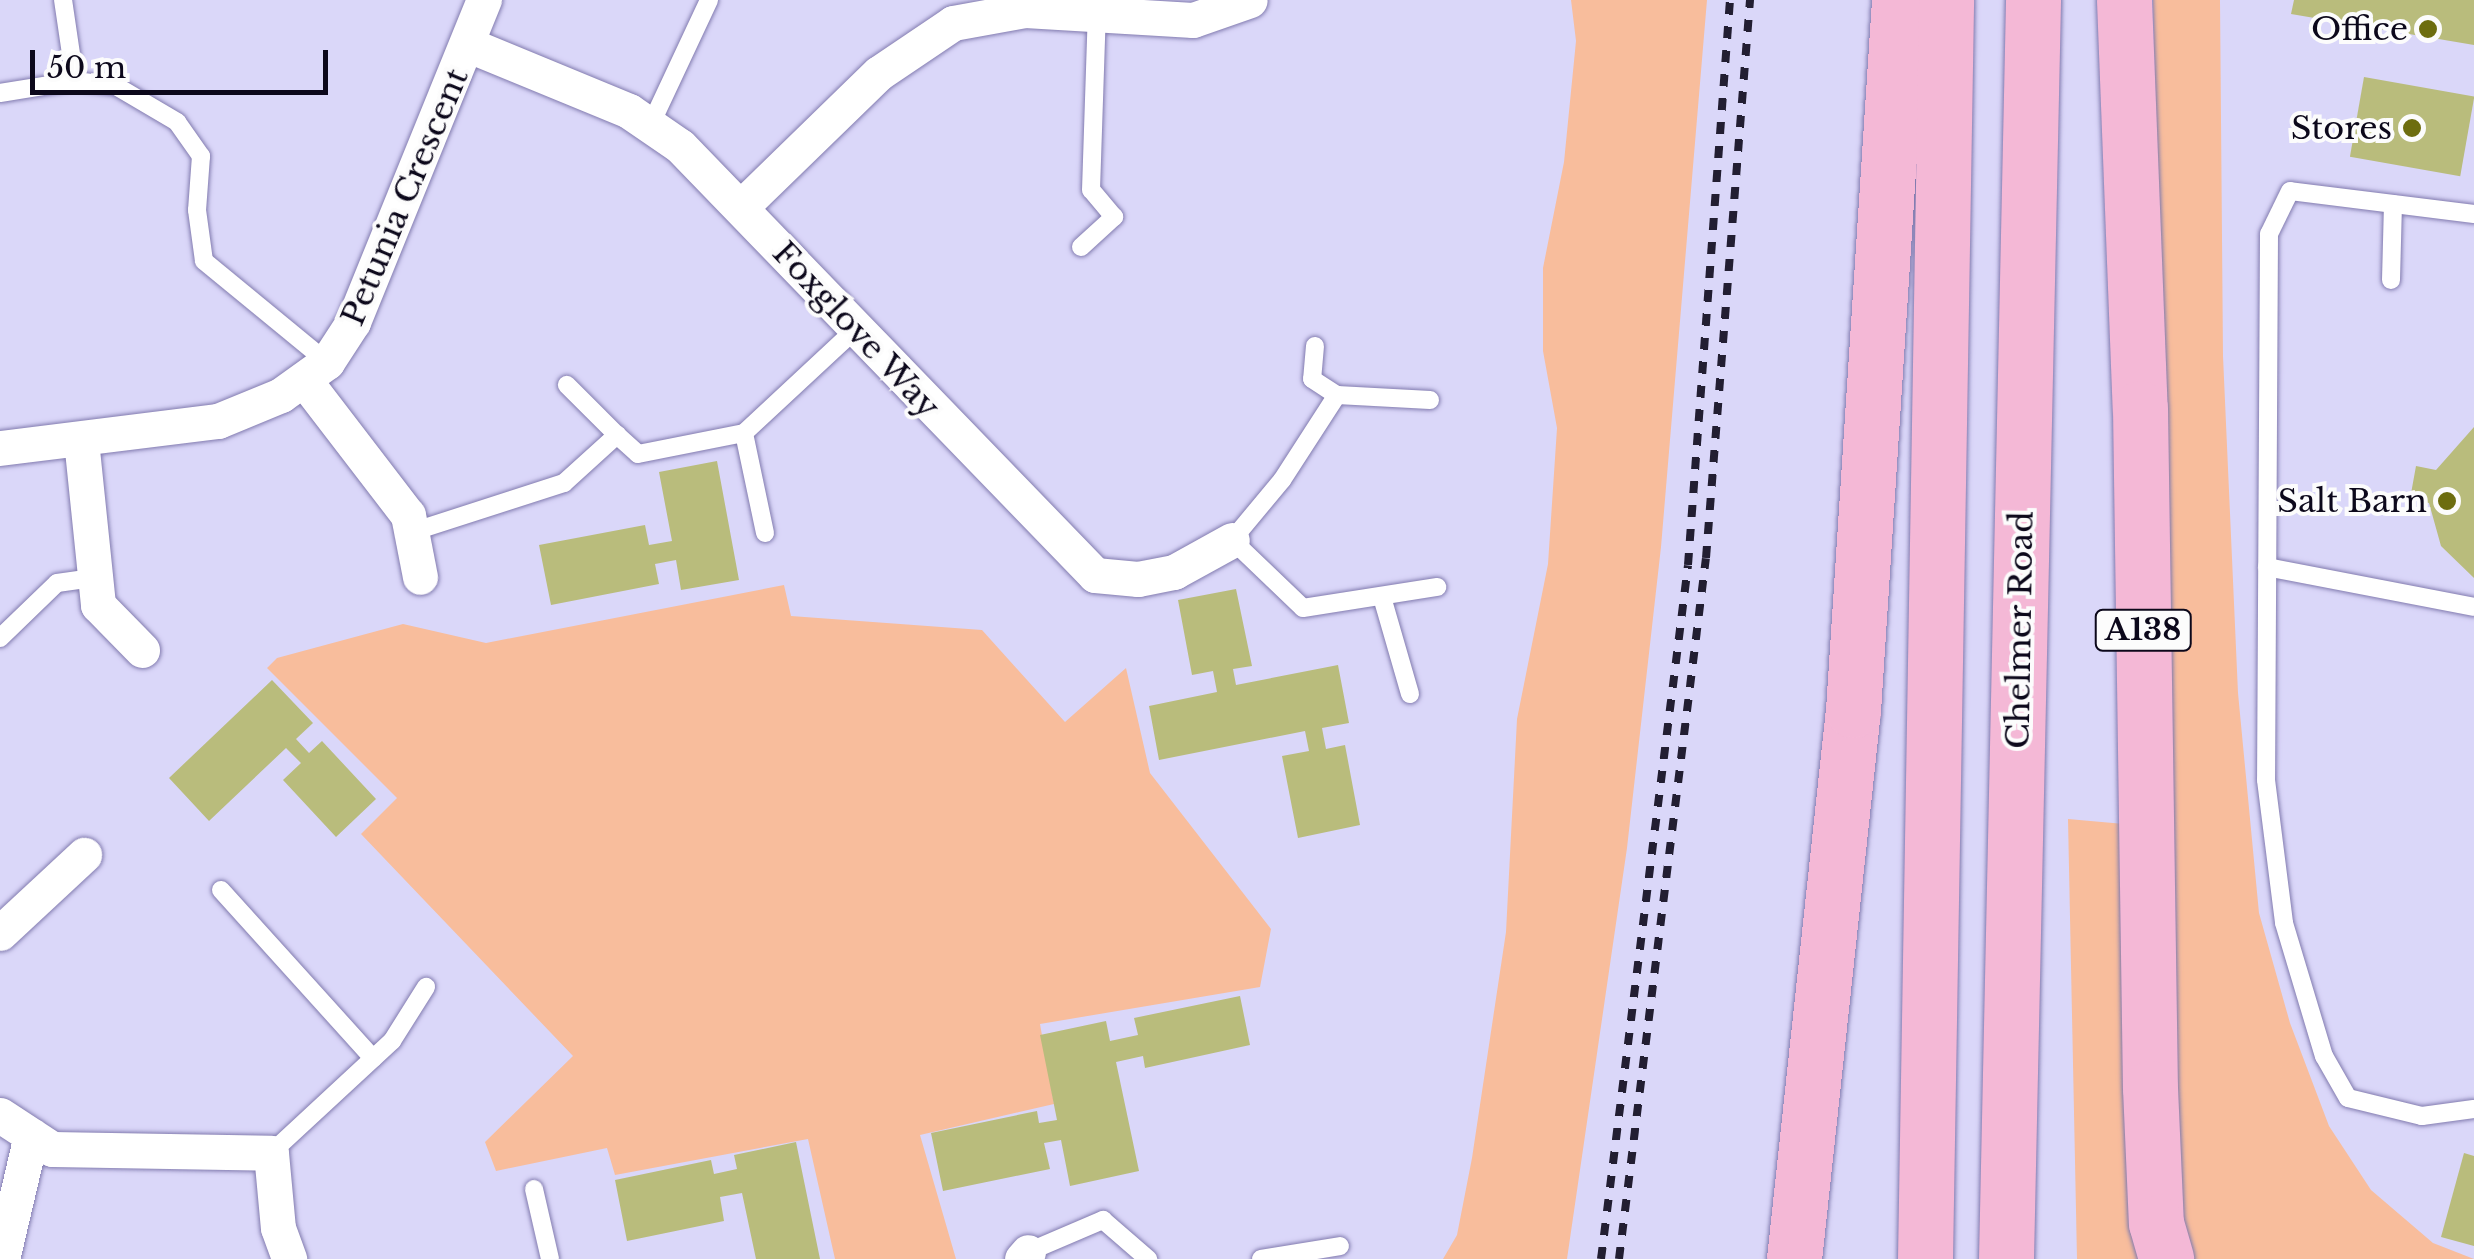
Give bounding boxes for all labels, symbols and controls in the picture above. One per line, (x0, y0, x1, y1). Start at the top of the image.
place label: Office (2311, 10, 2408, 48)
marker: Office (2417, 18, 2439, 40)
scale bar (35, 30, 332, 92)
text: 50 m (47, 49, 126, 86)
street label: Petunia Crescent (333, 63, 477, 331)
place label: Stores (2291, 109, 2392, 147)
marker: Stores (2401, 117, 2423, 139)
street label: Foxglove Way (764, 233, 948, 427)
place label: Salt Barn (2277, 482, 2427, 520)
marker: Salt Barn (2436, 490, 2458, 512)
street label: Chelmer Road (1999, 510, 2041, 750)
road number: A138 (2093, 605, 2193, 655)

